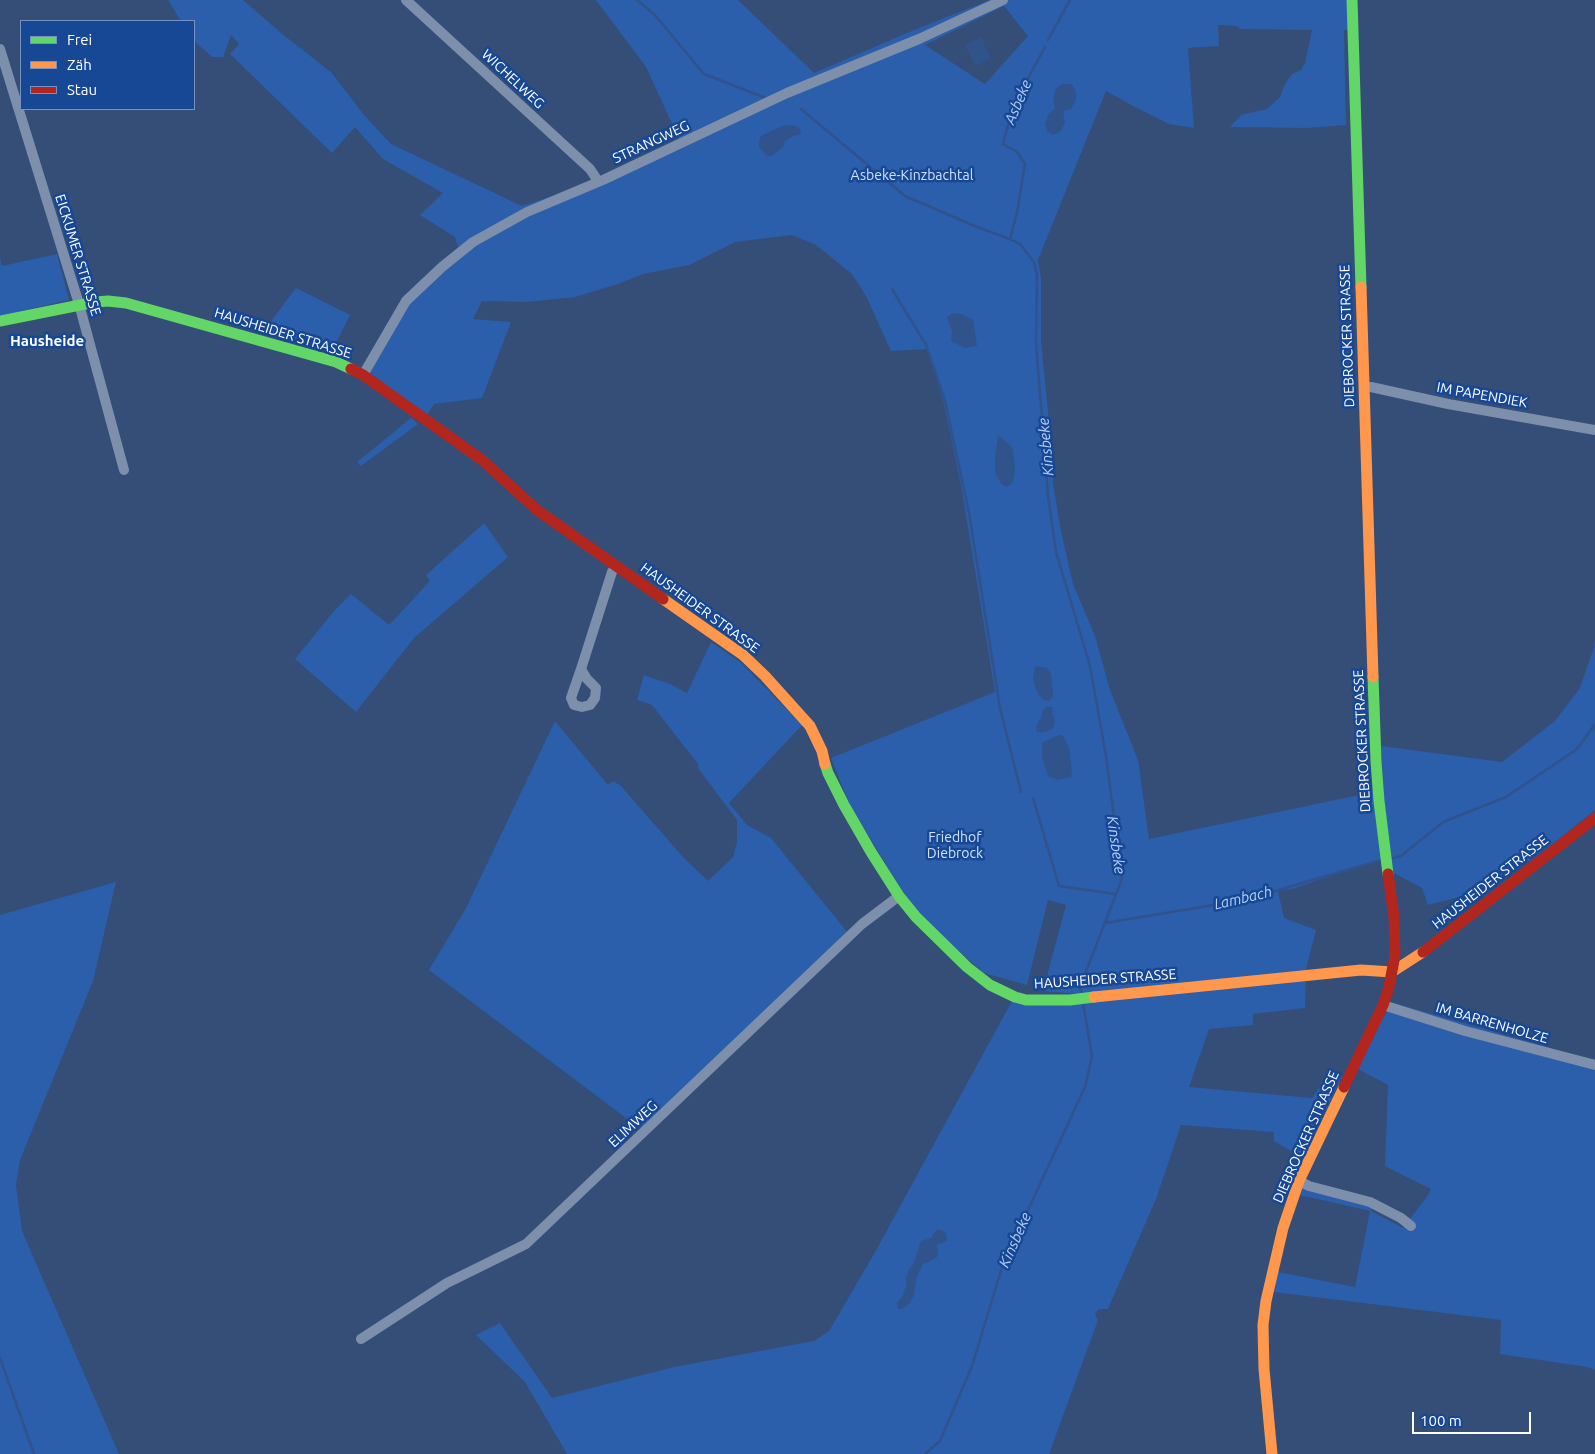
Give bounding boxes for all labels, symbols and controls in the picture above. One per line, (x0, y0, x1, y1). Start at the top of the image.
legend (20, 20, 195, 110)
text: Frei (67, 31, 92, 48)
street label: WICHELWEG (478, 46, 548, 112)
text: Zäh (67, 56, 92, 73)
water label: Asbeke (1001, 77, 1035, 127)
text: Stau (67, 81, 97, 98)
street label: STRANGWEG (610, 117, 692, 167)
park label: Asbeke-Kinzbachtal (851, 167, 973, 183)
street label: EICKUMER STRASSE (52, 192, 104, 318)
street label: DIEBROCKER STRASSE (1336, 264, 1358, 408)
street label: HAUSHEIDER STRASSE (212, 304, 354, 362)
district label: Hausheide (10, 332, 84, 350)
street label: IM PAPENDIEK (1435, 379, 1529, 411)
water label: Kinsbeke (1034, 417, 1058, 477)
street label: HAUSHEIDER STRASSE (637, 559, 763, 657)
street label: DIEBROCKER STRASSE (1350, 669, 1374, 813)
water label: Kinsbeke (1103, 815, 1129, 875)
park label: Friedhof Diebrock (927, 829, 983, 862)
street label: HAUSHEIDER STRASSE (1429, 831, 1551, 933)
water label: Lambach (1212, 883, 1274, 913)
street label: HAUSHEIDER STRASSE (1033, 966, 1177, 992)
street label: IM BARRENHOLZE (1434, 999, 1550, 1047)
street label: DIEBROCKER STRASSE (1269, 1068, 1343, 1206)
street label: ELIMWEG (605, 1097, 661, 1151)
water label: Kinsbeke (995, 1210, 1035, 1270)
scale bar (1415, 1402, 1534, 1434)
text: 100 m (1420, 1412, 1462, 1429)

